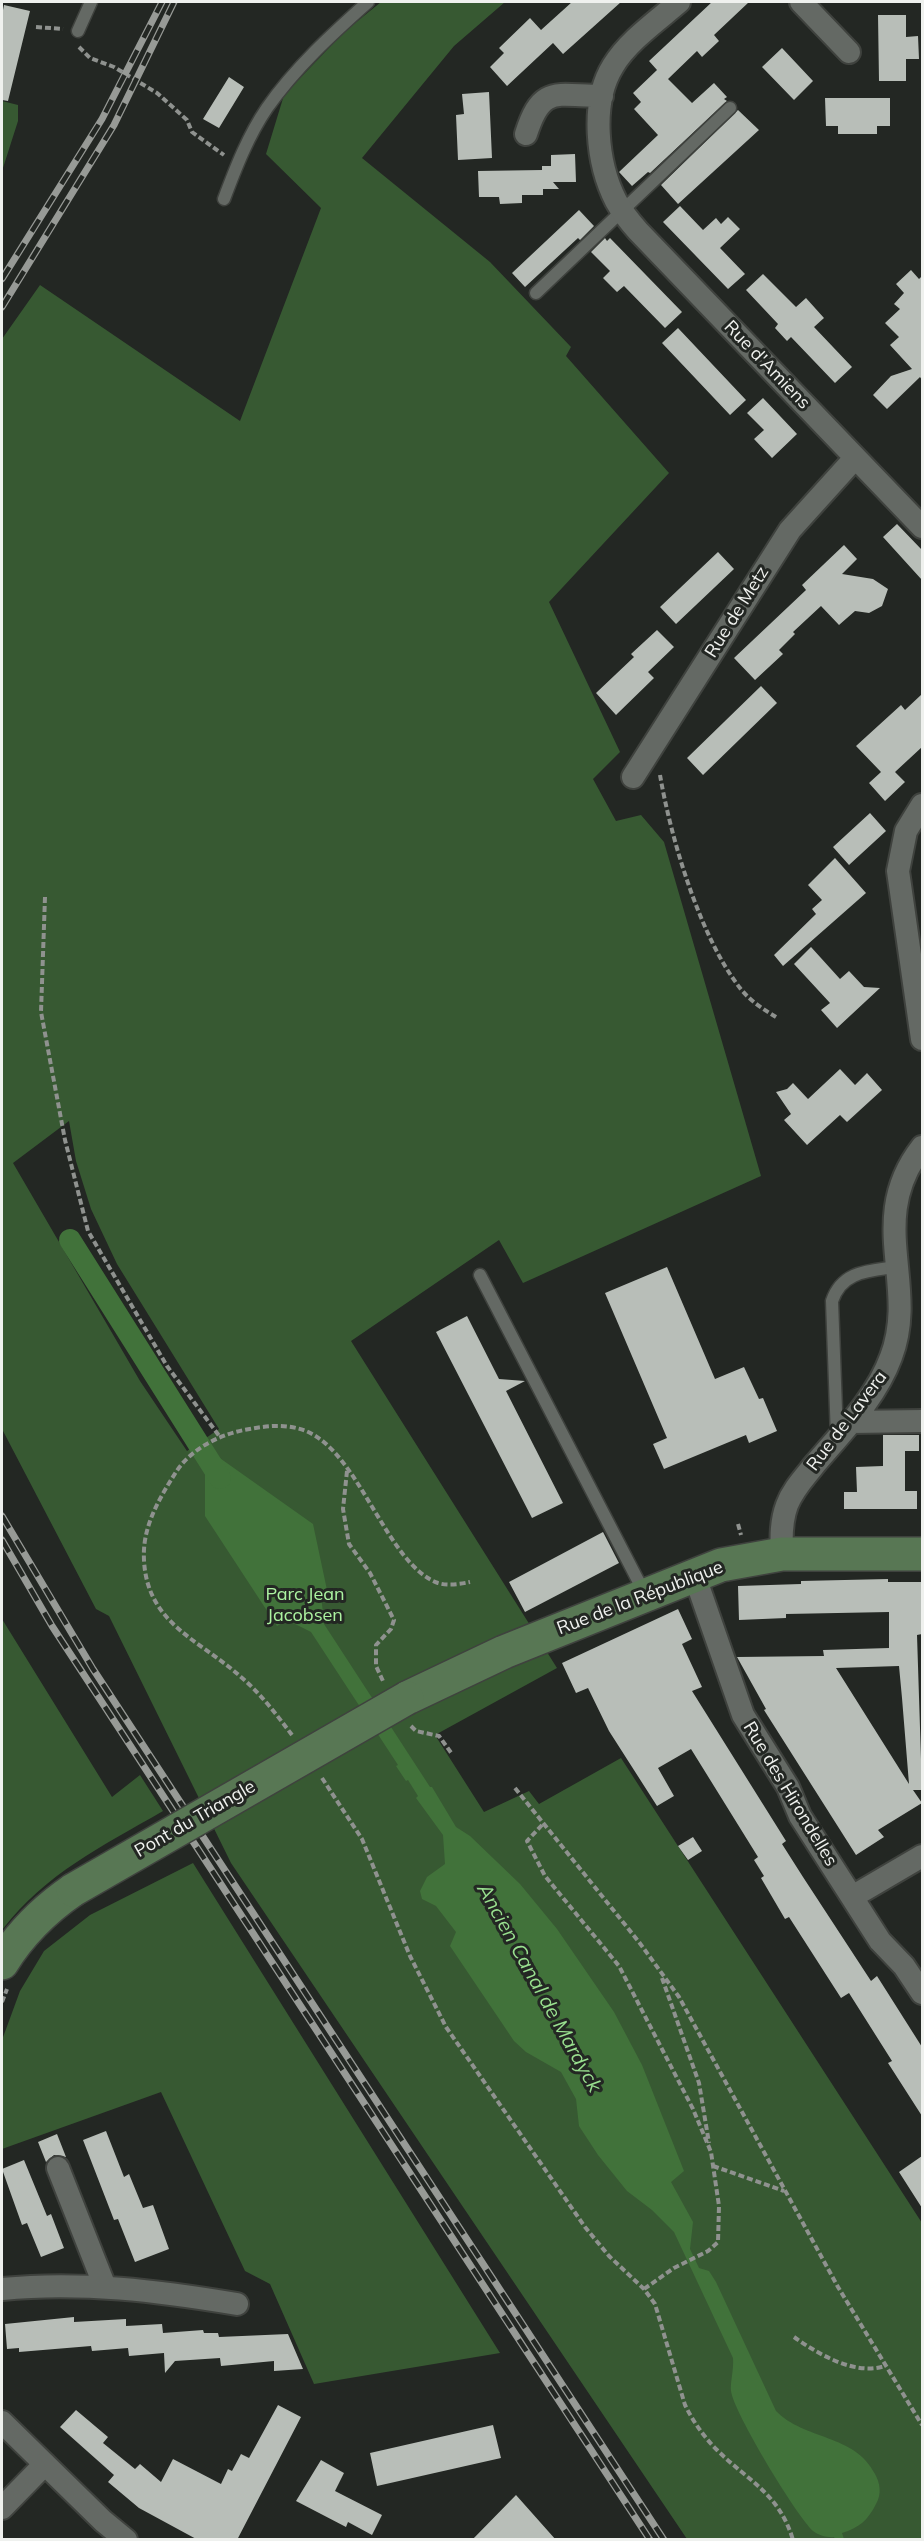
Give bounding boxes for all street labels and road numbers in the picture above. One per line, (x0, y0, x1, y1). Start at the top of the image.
street label: Rue d'Amiens (719, 316, 815, 414)
street label: Rue de Metz (700, 562, 774, 662)
street label: Rue de Lavera (802, 1367, 892, 1475)
street label: Rue de la République (554, 1556, 726, 1640)
street label: Rue des Hirondelles (738, 1718, 842, 1870)
street label: Pont du Triangle (131, 1776, 259, 1862)

